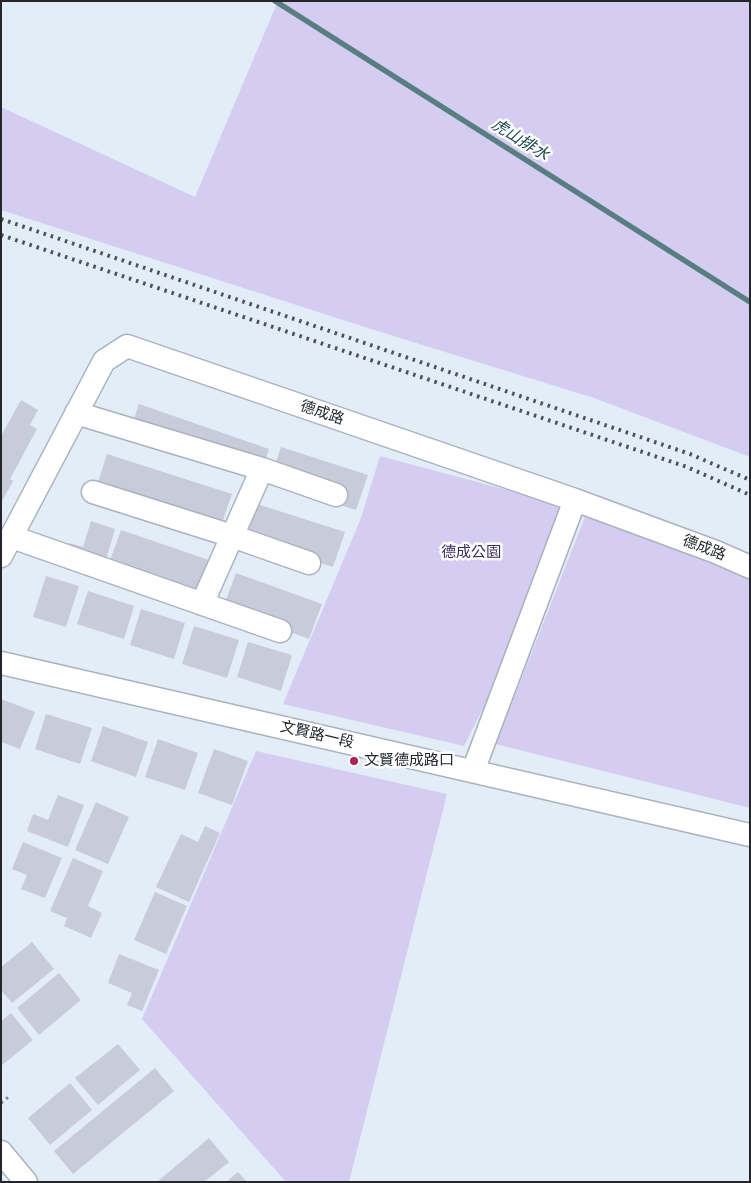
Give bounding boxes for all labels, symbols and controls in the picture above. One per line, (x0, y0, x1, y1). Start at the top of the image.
water label: 虎山排水 (488, 115, 552, 165)
street label: 德成路 (298, 397, 346, 429)
street label: 德成路 (680, 532, 728, 564)
park label: 德成公園 (441, 544, 501, 562)
street label: 文賢路一段 (278, 718, 356, 752)
place label: 文賢德成路口 (364, 752, 454, 770)
marker: 文賢德成路口 (348, 755, 360, 767)

